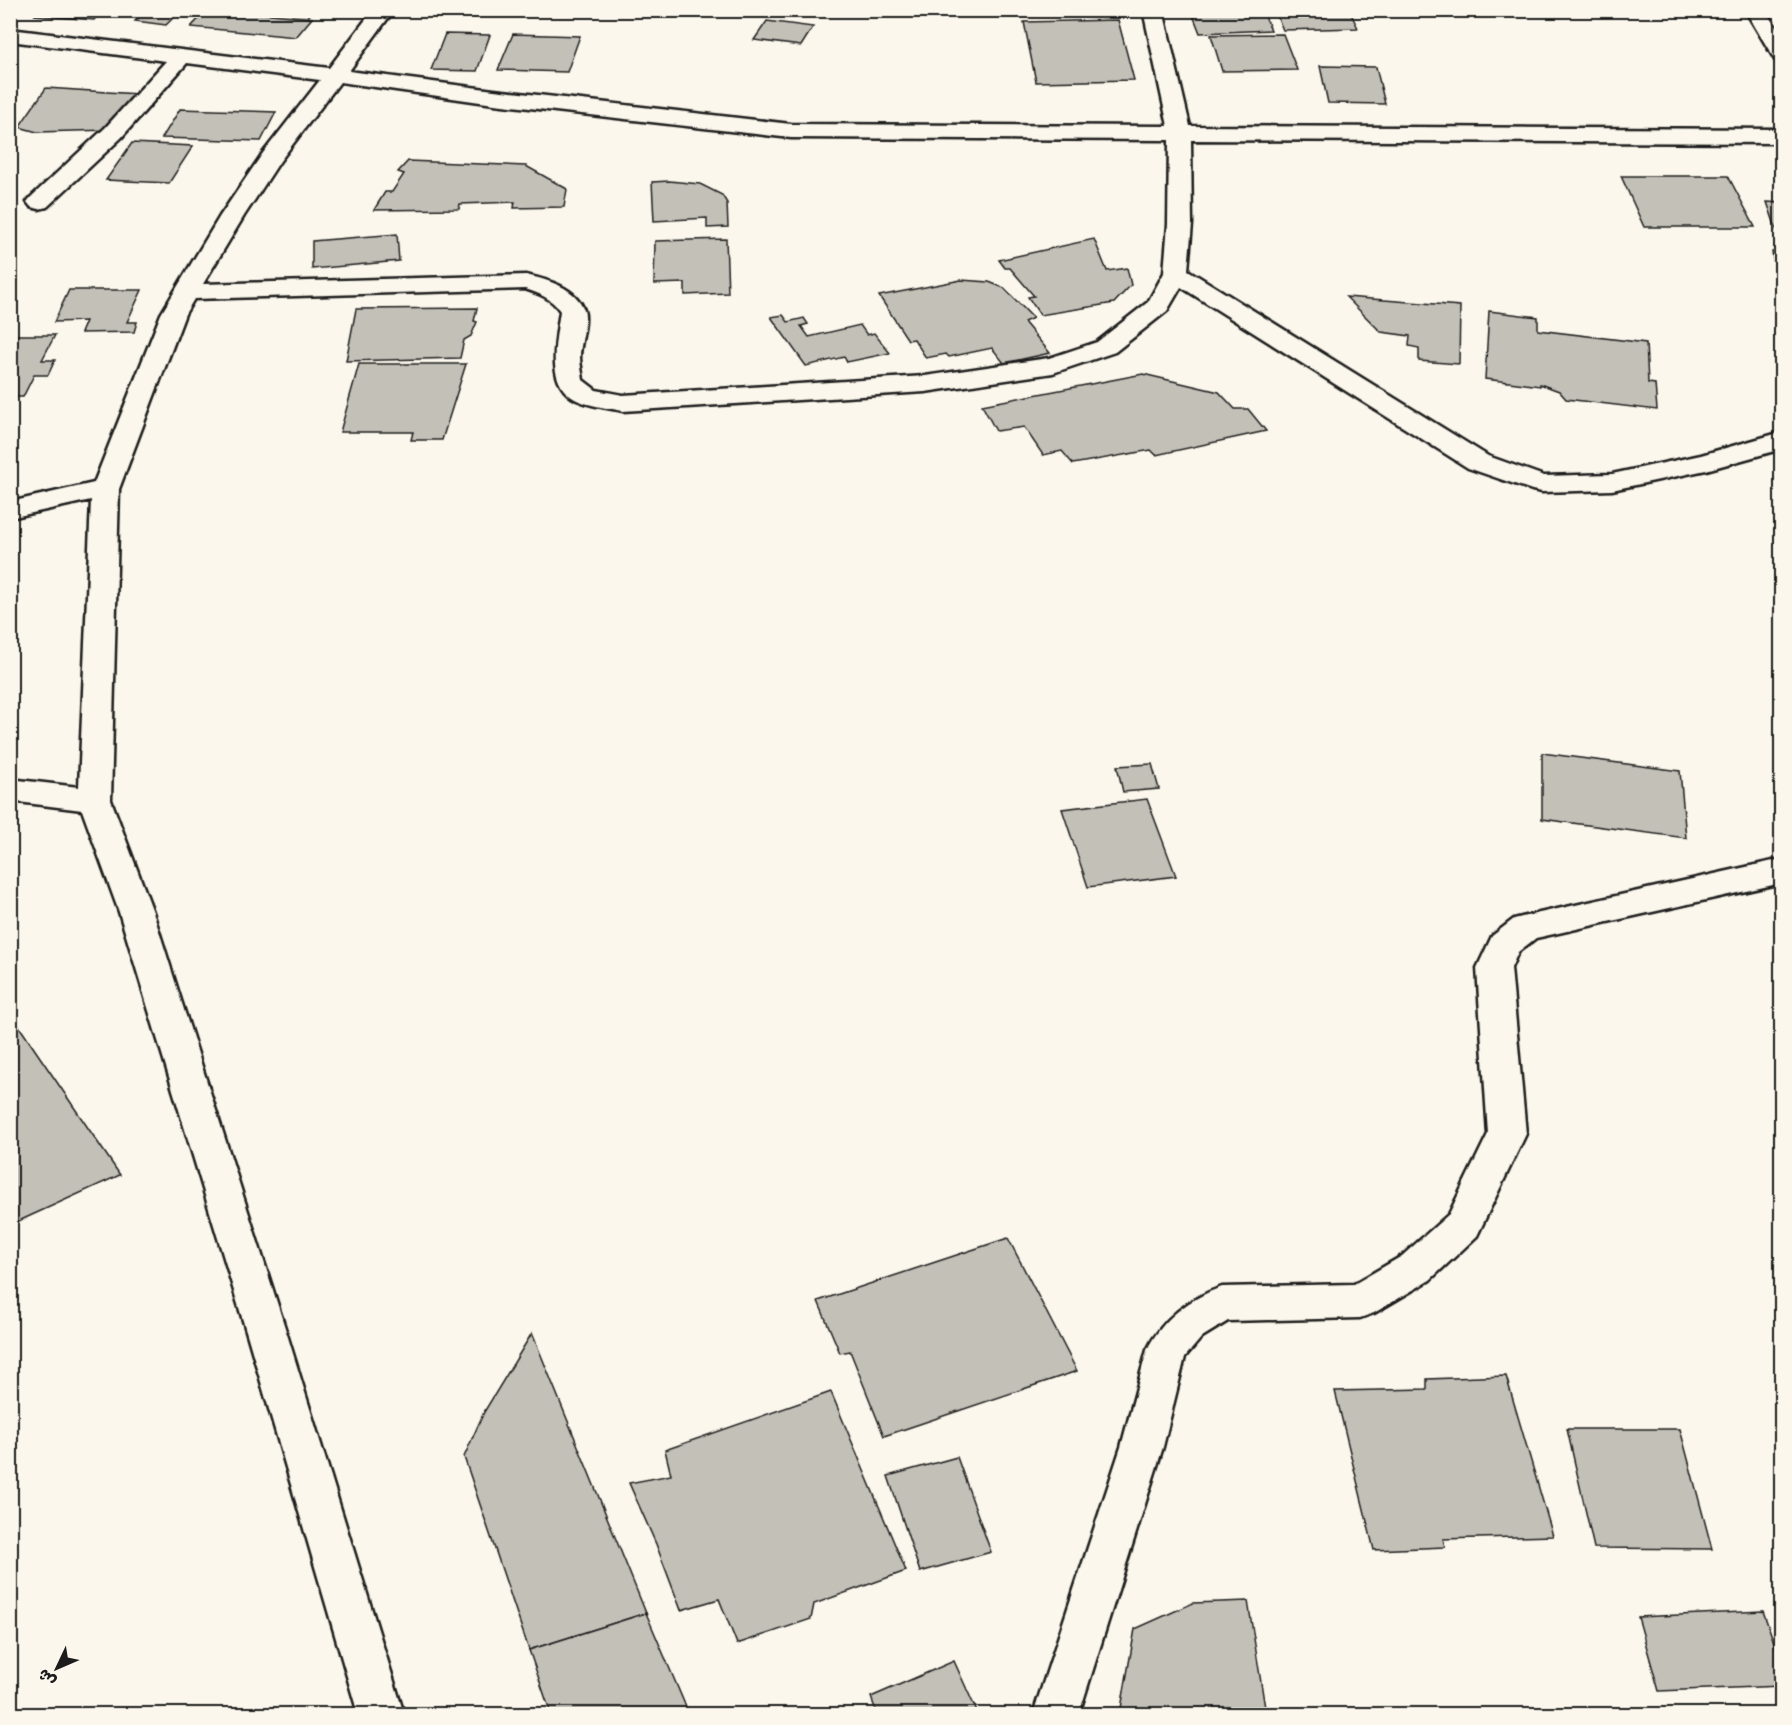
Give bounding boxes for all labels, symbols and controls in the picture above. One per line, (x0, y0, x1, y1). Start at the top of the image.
north arrow (27, 1638, 87, 1698)
text: ش (34, 1664, 61, 1691)

